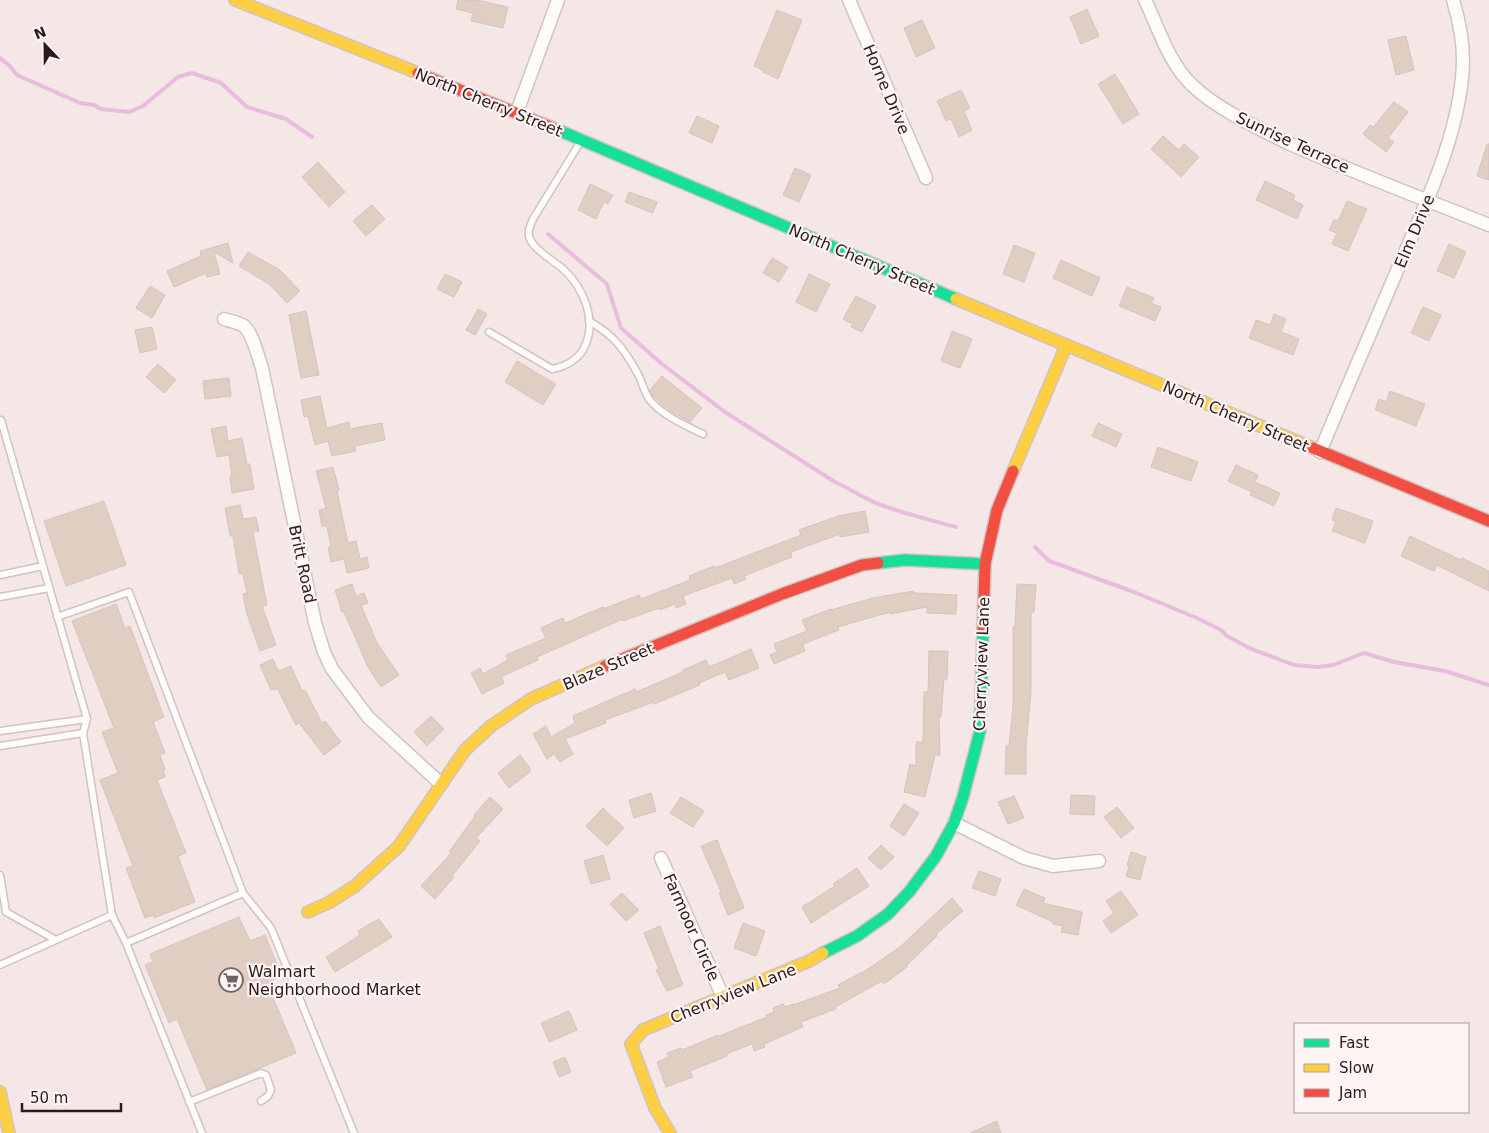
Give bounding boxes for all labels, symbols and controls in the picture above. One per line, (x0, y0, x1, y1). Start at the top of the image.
north arrow (20, 20, 70, 70)
text: N (32, 23, 49, 43)
street label: Horne Drive (859, 41, 914, 137)
street label: North Cherry Street (412, 64, 565, 141)
street label: Sunrise Terrace (1233, 108, 1353, 177)
street label: Elm Drive (1390, 192, 1438, 271)
street label: North Cherry Street (786, 220, 938, 299)
street label: North Cherry Street (1160, 377, 1312, 456)
street label: Britt Road (285, 523, 320, 605)
street label: Cherryview Lane (970, 597, 993, 731)
street label: Blaze Street (560, 639, 657, 694)
street label: Farmoor Circle (659, 871, 724, 984)
street label: Cherryview Lane (667, 960, 799, 1027)
place label: Walmart Neighborhood Market (248, 962, 421, 999)
supermarket icon: Walmart Neighborhood Market (218, 967, 244, 993)
legend (1294, 1023, 1469, 1113)
text: Fast (1339, 1034, 1369, 1052)
text: Slow (1339, 1059, 1374, 1077)
scale bar (22, 1080, 121, 1112)
text: Jam (1338, 1084, 1367, 1102)
text: 50 m (30, 1089, 68, 1107)

